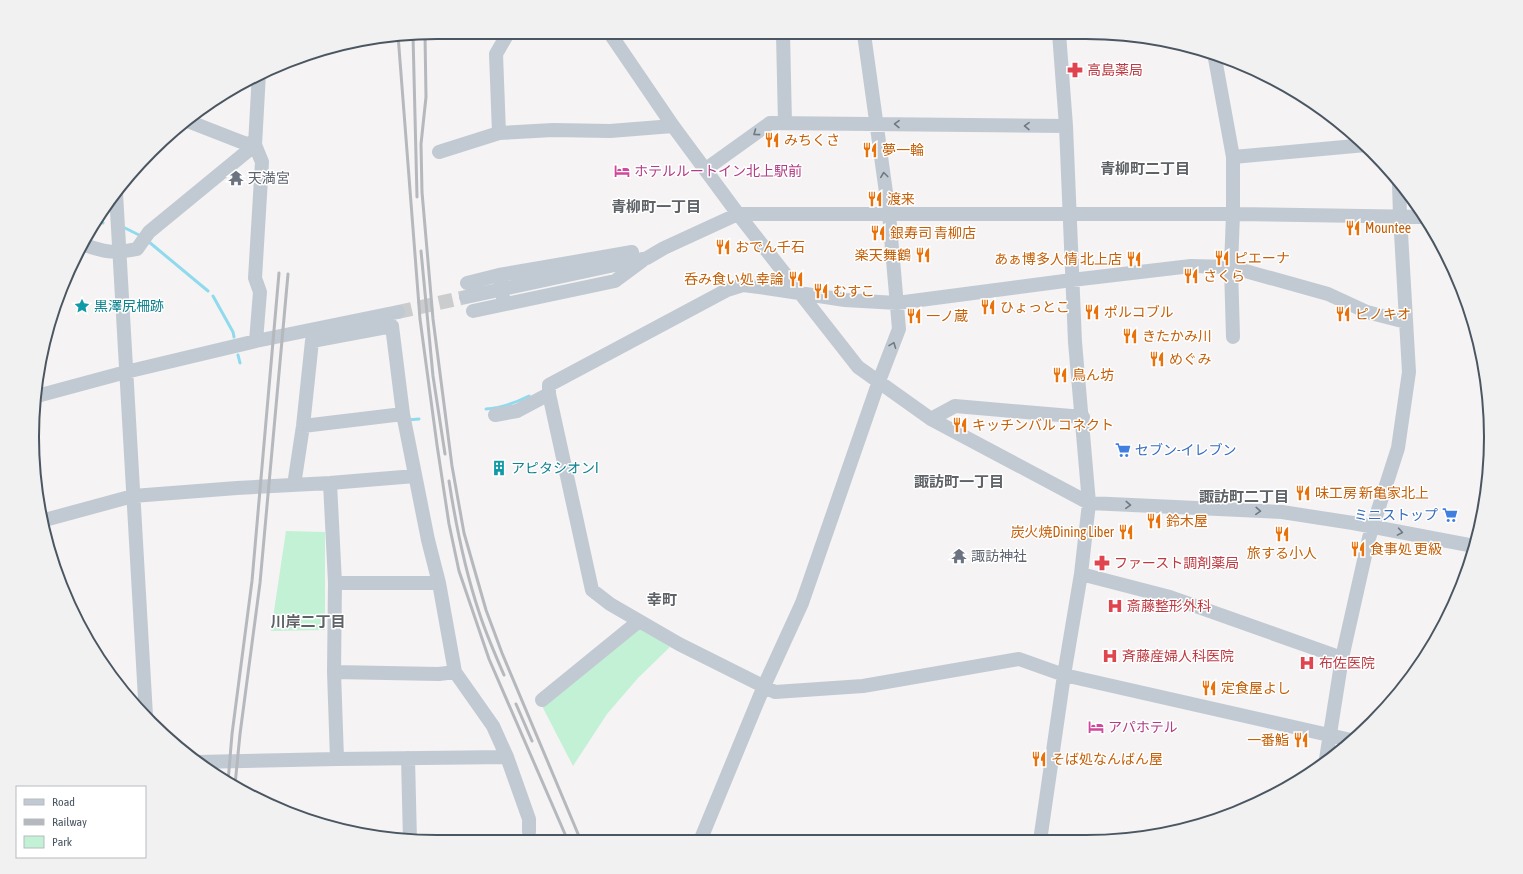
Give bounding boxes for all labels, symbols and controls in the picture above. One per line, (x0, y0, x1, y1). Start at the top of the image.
pharmacy icon: 高島薬局 (1066, 61, 1084, 79)
place label: 高島薬局 (1087, 62, 1143, 78)
one-way arrow (894, 120, 900, 129)
one-way arrow (1024, 122, 1030, 130)
one-way arrow (754, 128, 761, 135)
restaurant icon: みちくさ (763, 131, 781, 149)
place label: みちくさ (784, 132, 840, 148)
restaurant icon: 夢一輪 (861, 141, 879, 159)
place label: 夢一輪 (882, 142, 924, 158)
district label: 青柳町二丁目 (1100, 160, 1190, 177)
hotel icon: ホテルルートイン北上駅前 (613, 162, 631, 180)
place label: ホテルルートイン北上駅前 (634, 163, 802, 179)
temple icon: 天満宮 (227, 169, 245, 187)
place label: 天満宮 (248, 170, 290, 186)
one-way arrow (880, 172, 889, 178)
restaurant icon: 渡来 (866, 190, 884, 208)
place label: 渡来 (887, 191, 915, 207)
district label: 青柳町一丁目 (611, 198, 701, 215)
restaurant icon: Mountee (1344, 219, 1362, 237)
place label: Mountee (1365, 220, 1411, 236)
restaurant icon: 銀寿司 青柳店 (869, 224, 887, 242)
place label: 銀寿司 青柳店 (890, 225, 976, 241)
restaurant icon: おでん千石 (714, 238, 732, 256)
place label: おでん千石 (735, 239, 805, 255)
restaurant icon: 楽天舞鶴 (914, 246, 932, 264)
place label: 楽天舞鶴 (855, 247, 911, 263)
restaurant icon: ピエーナ (1213, 249, 1231, 267)
restaurant icon: あぁ博多人情 北上店 (1125, 250, 1143, 268)
place label: ピエーナ (1234, 250, 1290, 266)
place label: あぁ博多人情 北上店 (994, 251, 1122, 267)
restaurant icon: さくら (1182, 267, 1200, 285)
place label: さくら (1203, 268, 1245, 284)
restaurant icon: 呑み食い処 幸論 (787, 270, 805, 288)
place label: 呑み食い処 幸論 (684, 271, 784, 287)
restaurant icon: むすこ (812, 282, 830, 300)
place label: むすこ (833, 283, 875, 299)
place icon: 黒澤尻柵跡 (73, 297, 91, 315)
place label: 黒澤尻柵跡 (94, 298, 164, 314)
restaurant icon: ひょっとこ (979, 298, 997, 316)
place label: ひょっとこ (1000, 299, 1070, 315)
restaurant icon: ポルコブル (1083, 303, 1101, 321)
place label: ポルコブル (1104, 304, 1174, 320)
restaurant icon: ピノキオ (1334, 305, 1352, 323)
place label: ピノキオ (1355, 306, 1411, 322)
restaurant icon: 一ノ蔵 (905, 307, 923, 325)
place label: 一ノ蔵 (926, 308, 968, 324)
restaurant icon: きたかみ川 (1121, 327, 1139, 345)
place label: きたかみ川 (1142, 328, 1212, 344)
one-way arrow (888, 341, 896, 348)
restaurant icon: めぐみ (1148, 350, 1166, 368)
place label: めぐみ (1169, 351, 1211, 367)
restaurant icon: 鳥ん坊 (1051, 366, 1069, 384)
place label: 鳥ん坊 (1072, 367, 1114, 383)
restaurant icon: キッチンバル コネクト (951, 416, 969, 434)
place label: キッチンバル コネクト (972, 417, 1114, 433)
supermarket icon: セブン-イレブン (1114, 441, 1132, 459)
place label: セブン-イレブン (1135, 442, 1237, 458)
building icon: アピタシオンI (490, 459, 508, 477)
place label: アピタシオンI (511, 460, 599, 476)
district label: 諏訪町一丁目 (914, 473, 1004, 490)
restaurant icon: 味工房 新亀家北上 (1294, 484, 1312, 502)
place label: 味工房 新亀家北上 (1315, 485, 1429, 501)
district label: 諏訪町二丁目 (1199, 488, 1289, 505)
one-way arrow (1125, 500, 1131, 509)
supermarket icon: ミニストップ (1441, 506, 1459, 524)
one-way arrow (1255, 507, 1261, 515)
place label: ミニストップ (1354, 507, 1438, 523)
restaurant icon: 鈴木屋 (1145, 512, 1163, 530)
place label: 鈴木屋 (1166, 513, 1208, 529)
restaurant icon: 炭火焼Dining Liber (1117, 523, 1135, 541)
place label: 炭火焼Dining Liber (1010, 524, 1115, 540)
restaurant icon: 旅する小人 (1273, 525, 1291, 543)
one-way arrow (1397, 528, 1403, 536)
restaurant icon: 食事処 更級 (1349, 540, 1367, 558)
place label: 食事処 更級 (1370, 541, 1442, 557)
place label: 旅する小人 (1247, 545, 1317, 561)
temple icon: 諏訪神社 (950, 547, 968, 565)
place label: 諏訪神社 (971, 548, 1027, 564)
pharmacy icon: ファースト調剤薬局 (1093, 554, 1111, 572)
place label: ファースト調剤薬局 (1114, 555, 1239, 571)
district label: 幸町 (647, 591, 677, 608)
hospital icon: 斎藤整形外科 (1106, 597, 1124, 615)
place label: 斎藤整形外科 (1127, 598, 1211, 614)
district label: 川岸二丁目 (270, 613, 346, 630)
hospital icon: 斉藤産婦人科医院 (1101, 647, 1119, 665)
place label: 斉藤産婦人科医院 (1122, 648, 1234, 664)
hospital icon: 布佐医院 (1298, 654, 1316, 672)
place label: 布佐医院 (1319, 655, 1375, 671)
restaurant icon: 定食屋よし (1200, 679, 1218, 697)
place label: 定食屋よし (1221, 680, 1291, 696)
hotel icon: アパホテル (1087, 718, 1105, 736)
place label: アパホテル (1108, 719, 1178, 735)
restaurant icon: 一番鮨 (1292, 731, 1310, 749)
place label: 一番鮨 (1247, 732, 1289, 748)
restaurant icon: そば処なんばん屋 (1030, 750, 1048, 768)
place label: そば処なんばん屋 (1051, 751, 1163, 767)
legend (16, 786, 146, 858)
text: Road (52, 795, 75, 809)
text: Railway (52, 815, 87, 829)
text: Park (52, 835, 73, 849)

